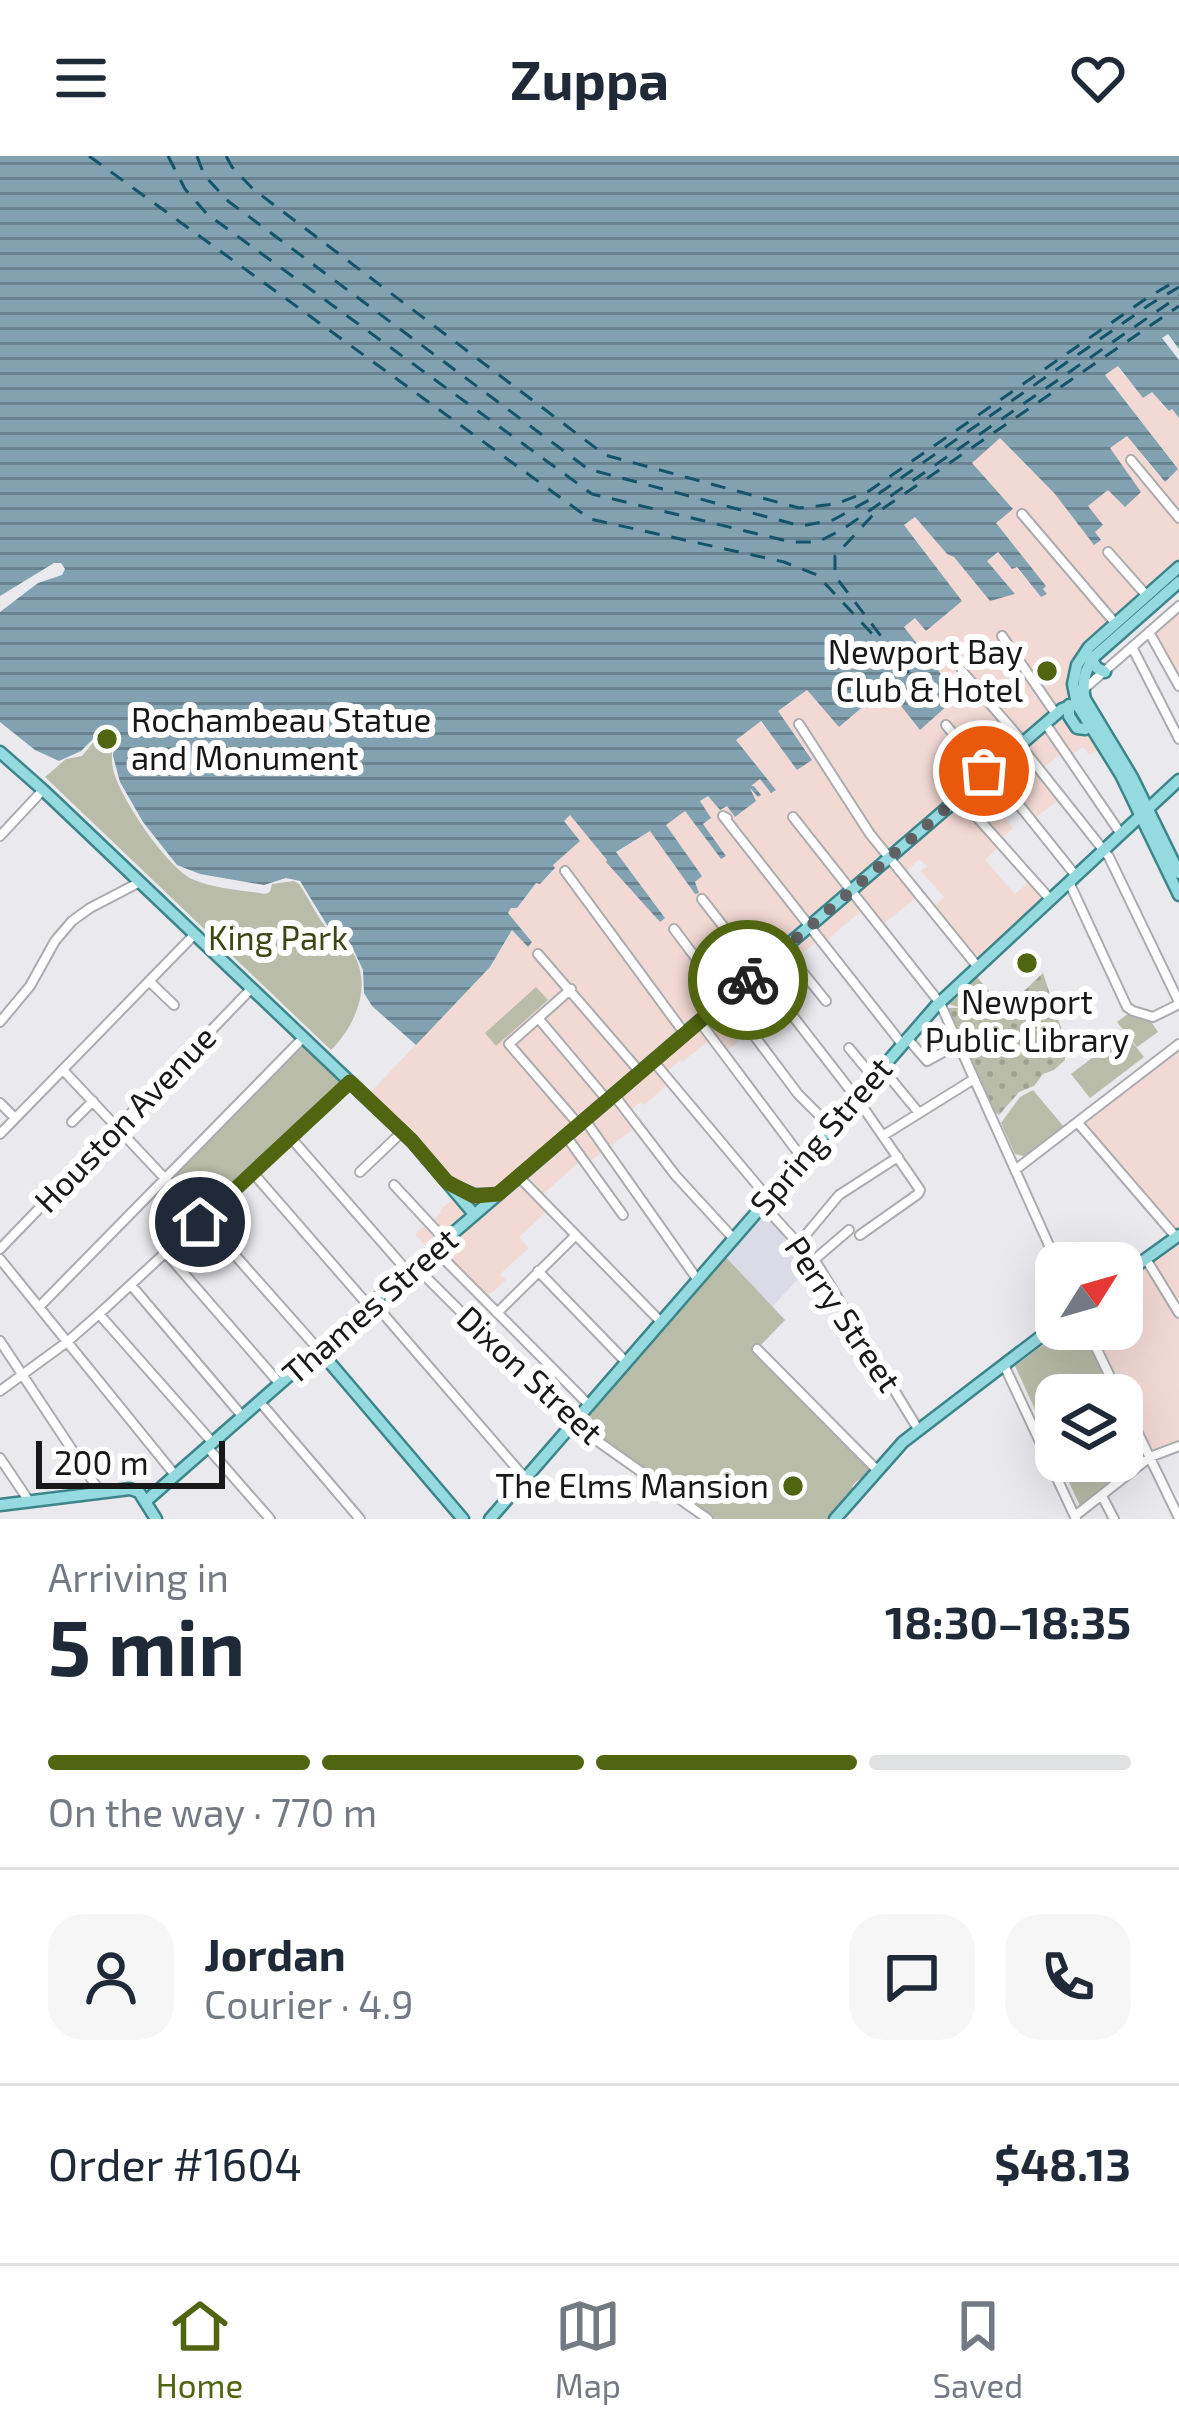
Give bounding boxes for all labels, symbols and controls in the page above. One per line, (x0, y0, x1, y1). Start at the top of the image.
icon: menu (48, 45, 114, 111)
icon: heart (1065, 45, 1131, 111)
text: Zuppa (510, 46, 669, 111)
place label: Newport Bay Club & Hotel (828, 631, 1023, 709)
marker: Newport Bay Club & Hotel (1034, 658, 1060, 684)
place label: Rochambeau Statue and Monument (131, 699, 431, 777)
pin (933, 720, 1035, 822)
marker: Rochambeau Statue and Monument (94, 726, 120, 752)
icon: bag (951, 738, 1017, 804)
park label: King Park (208, 917, 348, 957)
courier (688, 920, 808, 1040)
icon: bike (715, 947, 781, 1013)
marker: Newport Public Library (1014, 950, 1040, 976)
place label: Newport Public Library (925, 981, 1129, 1059)
street label: Houston Avenue (25, 1017, 223, 1220)
street label: Spring Street (741, 1048, 900, 1222)
pin (149, 1171, 251, 1273)
icon: home (167, 1189, 233, 1255)
street label: Thames Street (274, 1218, 465, 1392)
street label: Perry Street (777, 1228, 911, 1399)
north arrow (1035, 1242, 1143, 1350)
map controls (1035, 1242, 1143, 1482)
street label: Dixon Street (450, 1297, 612, 1452)
button: layers (1035, 1374, 1143, 1482)
scale bar (36, 1435, 225, 1488)
text: 200 m (54, 1442, 149, 1482)
place label: The Elms Mansion (495, 1465, 769, 1505)
marker: The Elms Mansion (780, 1473, 806, 1499)
text: Arriving in (48, 1553, 229, 1600)
text: 18:30–18:35 (885, 1594, 1131, 1648)
text: 5 min (48, 1598, 245, 1692)
text: On the way · 770 m (48, 1788, 377, 1835)
button: person (48, 1914, 174, 2040)
button: chat (849, 1914, 975, 2040)
button: phone (1005, 1914, 1131, 2040)
text: Jordan (204, 1926, 346, 1980)
text: Courier · 4.9 (204, 1980, 414, 2027)
text: Order #1604 (48, 2136, 302, 2190)
text: $48.13 (994, 2136, 1131, 2190)
tab: Home (156, 2293, 243, 2405)
tab: Map (555, 2293, 621, 2405)
tab: Saved (933, 2293, 1023, 2405)

